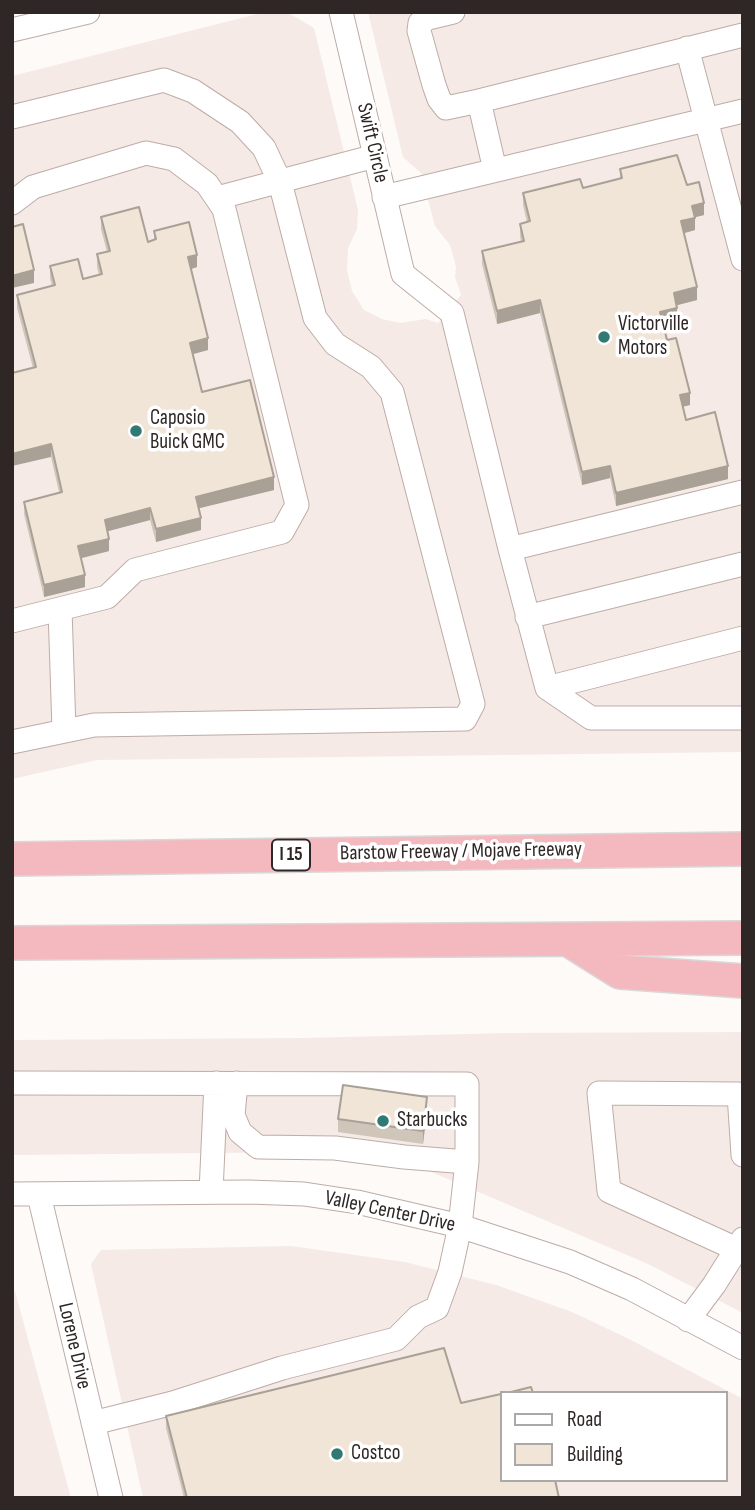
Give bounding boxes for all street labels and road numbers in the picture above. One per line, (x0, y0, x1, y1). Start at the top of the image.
street label: Swift Circle (351, 101, 393, 185)
street label: Barstow Freeway / Mojave Freeway (340, 837, 582, 867)
road number: I 15 (272, 840, 310, 870)
street label: Valley Center Drive (322, 1186, 458, 1238)
street label: Lorene Drive (52, 1300, 96, 1392)

